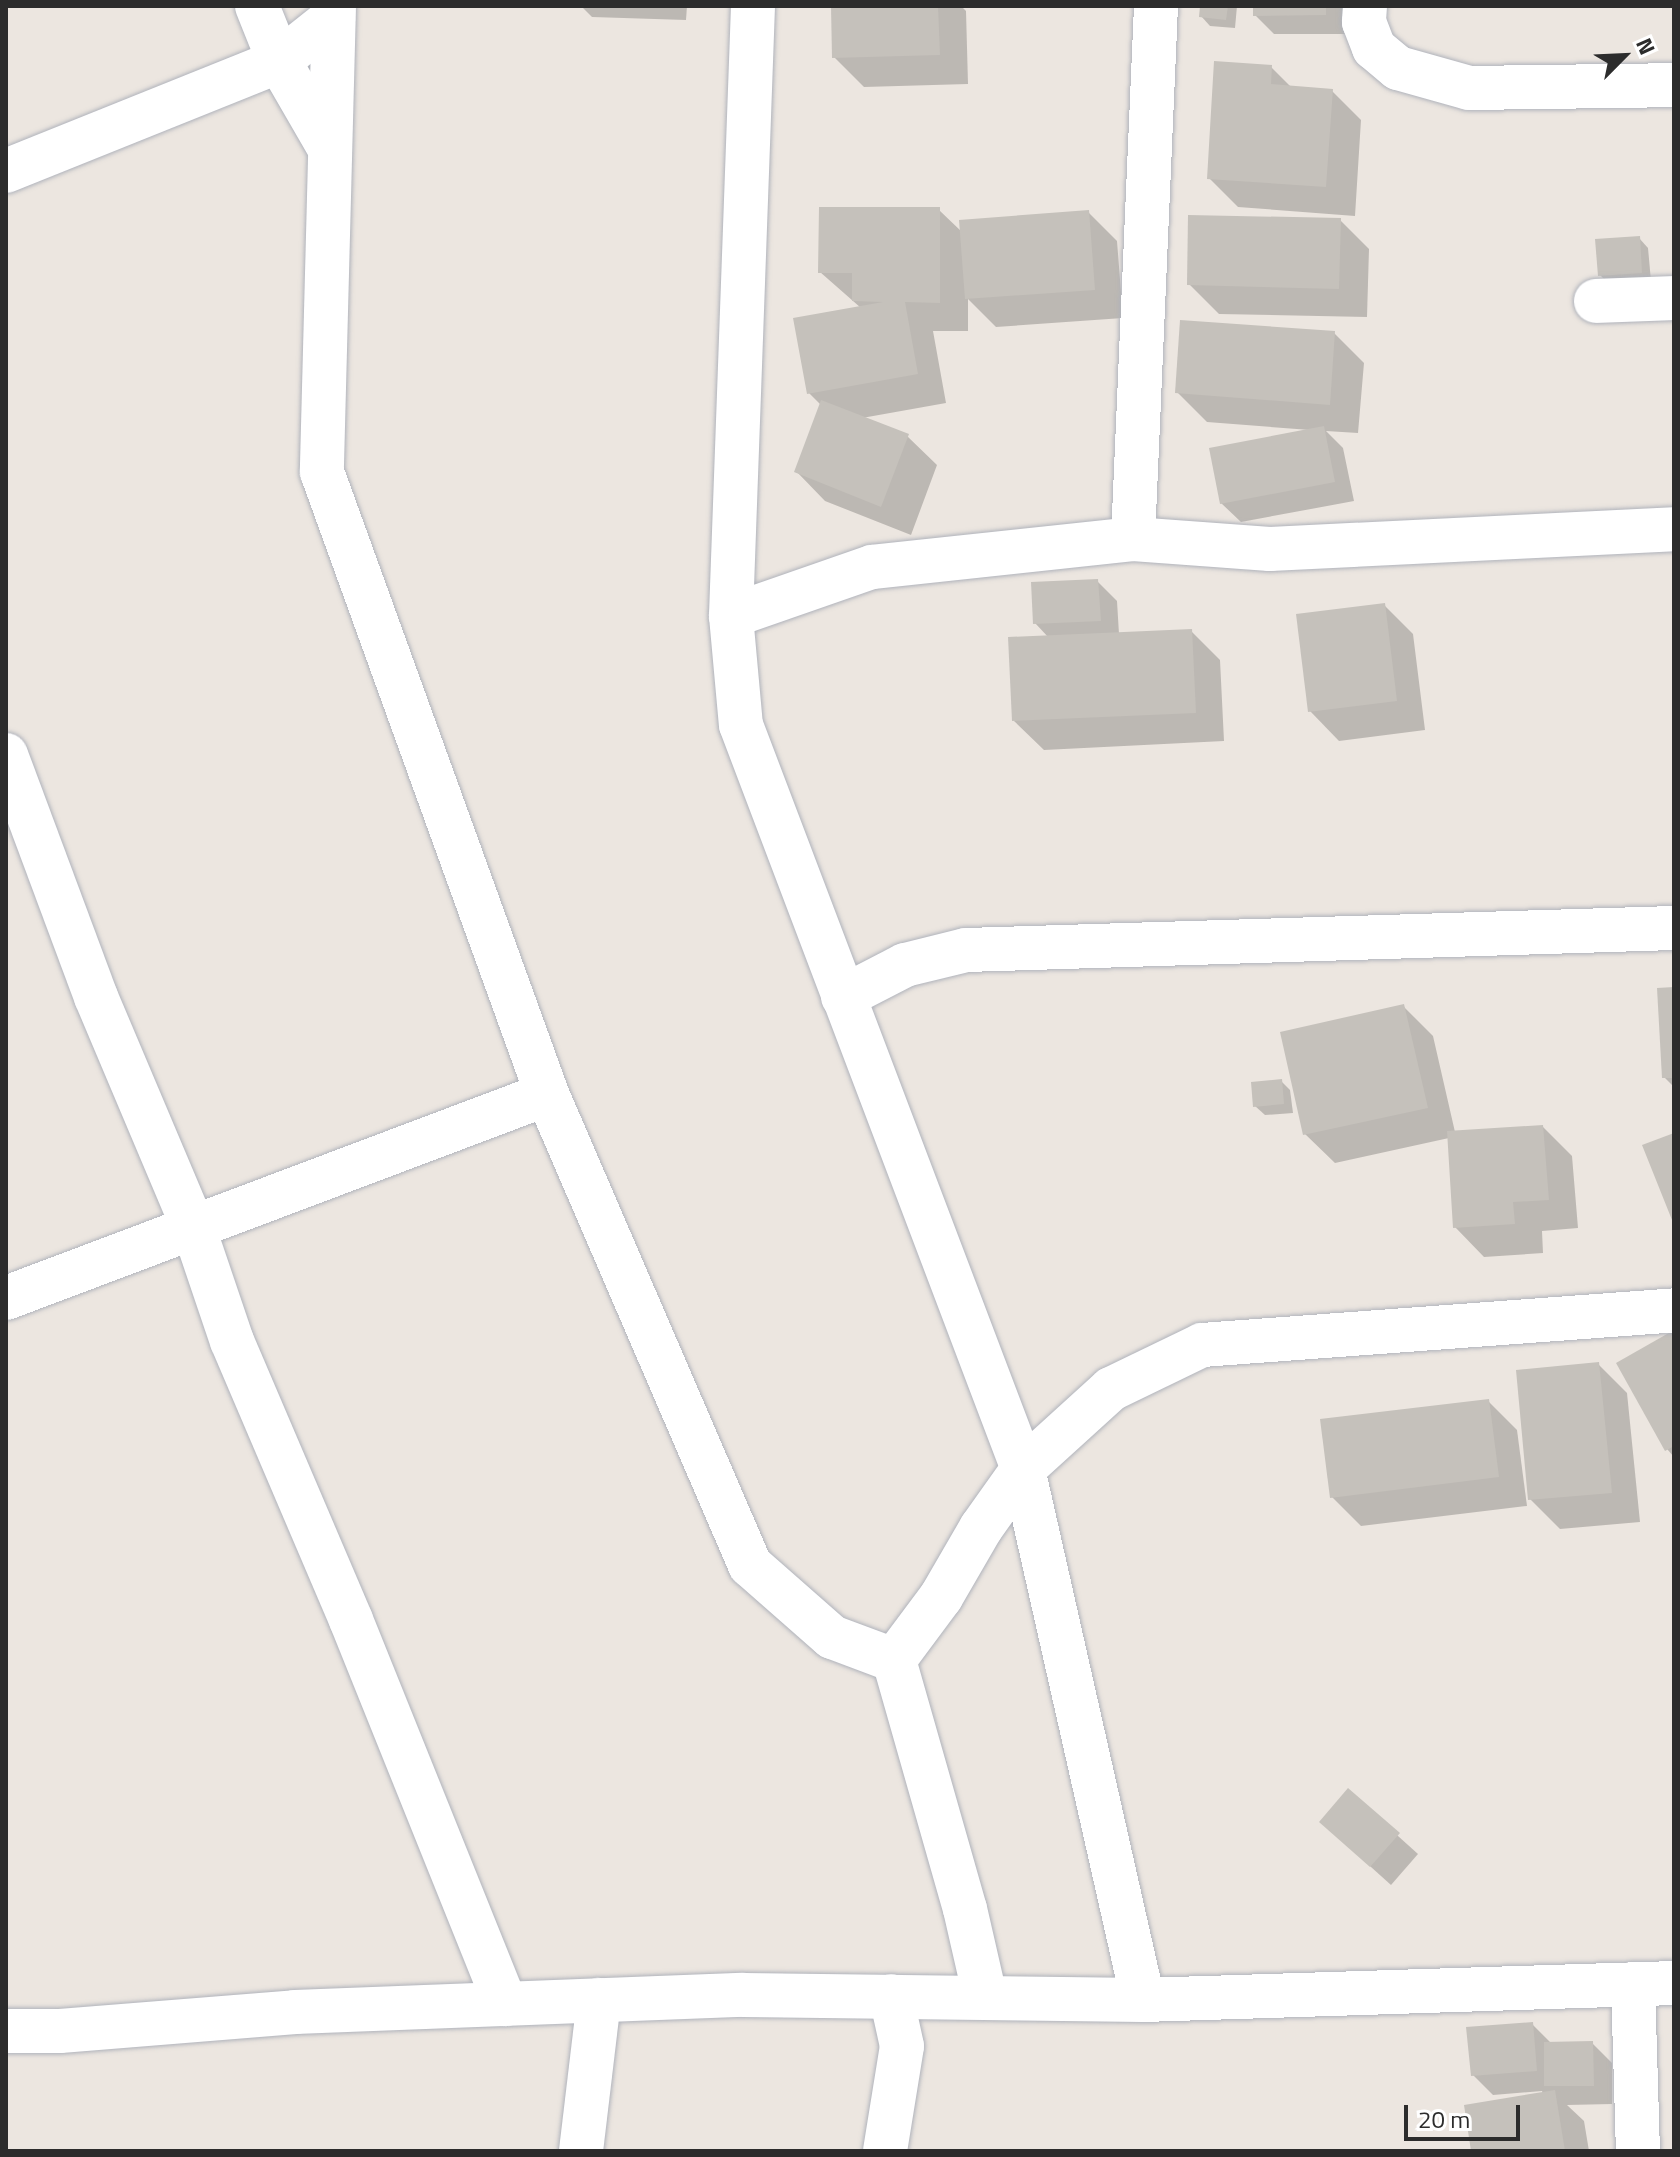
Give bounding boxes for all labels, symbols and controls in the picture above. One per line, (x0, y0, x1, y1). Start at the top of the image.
north arrow (1584, 16, 1664, 96)
text: N (1627, 32, 1665, 60)
scale bar (1408, 2089, 1524, 2139)
text: 20 m (1418, 2101, 1470, 2137)

